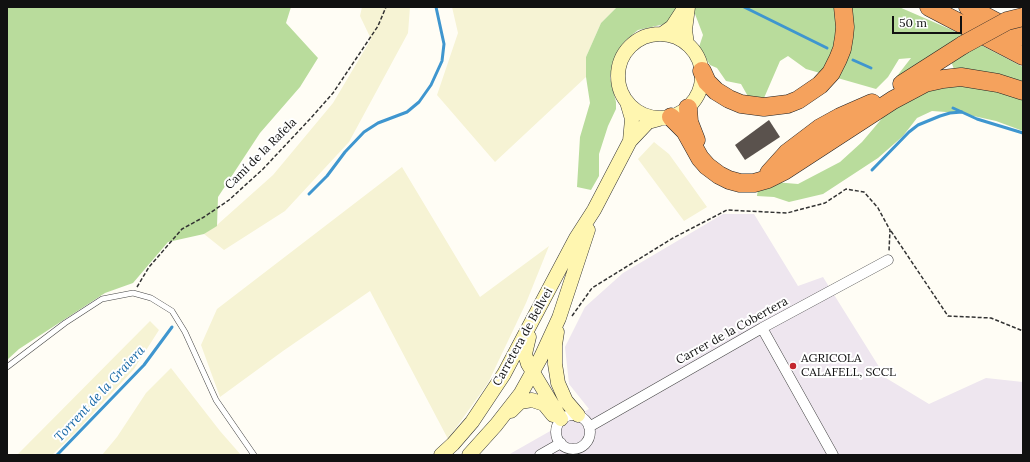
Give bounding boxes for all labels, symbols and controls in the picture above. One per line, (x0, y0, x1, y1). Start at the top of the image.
scale bar (894, 8, 964, 34)
text: 50 m (899, 15, 927, 30)
street label: Camí de la Rafela (222, 115, 300, 193)
street label: Carretera de Bellvei (490, 285, 556, 389)
street label: Carrer de la Cobertera (673, 294, 791, 368)
water label: Torrent de la Graiera (52, 343, 148, 445)
place label: AGRICOLA CALAFELL, SCCL (801, 352, 896, 380)
marker: AGRICOLA CALAFELL, SCCL (788, 361, 798, 371)

